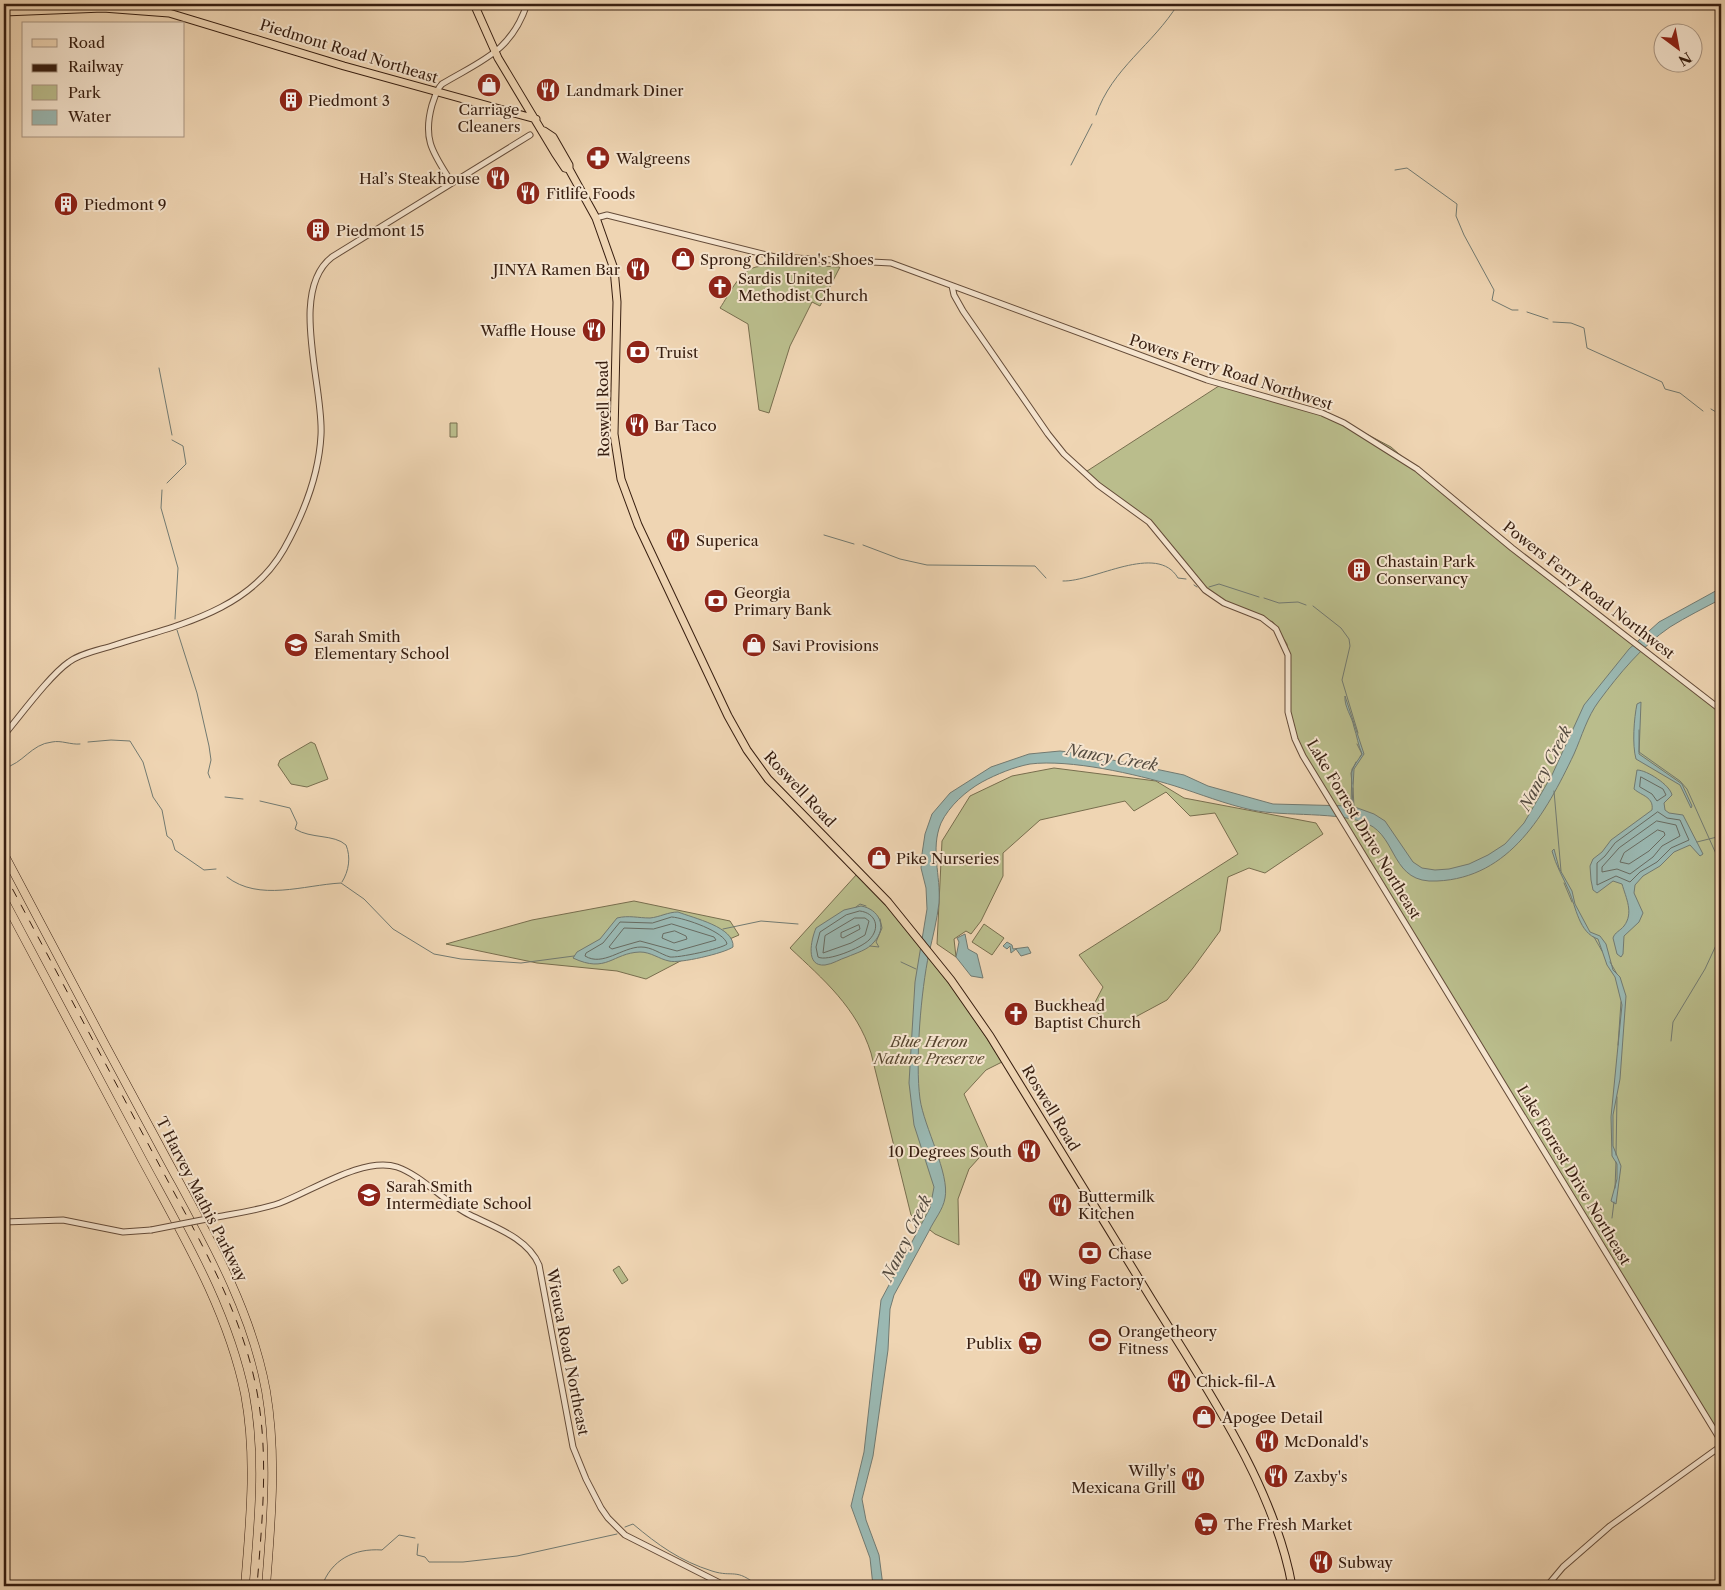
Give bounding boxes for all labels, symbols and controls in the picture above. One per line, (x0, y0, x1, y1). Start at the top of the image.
street label: Piedmont Road Northeast (258, 15, 441, 87)
legend (22, 22, 185, 138)
north arrow (1652, 22, 1702, 72)
text: Road (68, 33, 105, 52)
text: N (1675, 48, 1695, 70)
text: Railway (68, 57, 124, 76)
shop icon: Carriage Cleaners (476, 72, 502, 98)
restaurant icon: Landmark Diner (535, 77, 561, 103)
place label: Landmark Diner (566, 81, 684, 100)
text: Park (68, 83, 102, 102)
building icon: Piedmont 3 (278, 87, 304, 113)
place label: Piedmont 3 (308, 91, 390, 110)
place label: Carriage Cleaners (458, 100, 520, 136)
text: Water (67, 107, 112, 126)
pharmacy icon: Walgreens (585, 145, 611, 171)
place label: Walgreens (615, 149, 690, 168)
restaurant icon: Hal’s Steakhouse (485, 165, 511, 191)
place label: Hal’s Steakhouse (359, 169, 480, 188)
restaurant icon: Fitlife Foods (515, 180, 541, 206)
place label: Fitlife Foods (546, 184, 635, 203)
building icon: Piedmont 9 (53, 191, 79, 217)
place label: Piedmont 9 (84, 195, 167, 214)
building icon: Piedmont 15 (305, 217, 331, 243)
place label: Piedmont 15 (336, 221, 424, 240)
shop icon: Sprong Children's Shoes (670, 246, 696, 272)
place label: Sprong Children's Shoes (700, 250, 874, 269)
restaurant icon: JINYA Ramen Bar (625, 256, 651, 282)
place label: JINYA Ramen Bar (491, 260, 621, 279)
place label: Sardis United Methodist Church (738, 269, 869, 305)
church icon: Sardis United Methodist Church (707, 274, 733, 300)
restaurant icon: Waffle House (581, 317, 607, 343)
place label: Waffle House (479, 321, 576, 340)
street label: Powers Ferry Road Northwest (1127, 330, 1336, 414)
bank icon: Truist (625, 339, 651, 365)
place label: Truist (656, 343, 699, 362)
street label: Roswell Road (593, 360, 613, 458)
restaurant icon: Bar Taco (624, 412, 650, 438)
place label: Bar Taco (654, 416, 717, 435)
street label: Powers Ferry Road Northwest (1499, 517, 1679, 663)
restaurant icon: Superica (665, 527, 691, 553)
place label: Superica (696, 531, 759, 550)
place label: Chastain Park Conservancy (1376, 552, 1476, 588)
building icon: Chastain Park Conservancy (1346, 557, 1372, 583)
place label: Georgia Primary Bank (734, 583, 833, 619)
bank icon: Georgia Primary Bank (703, 588, 729, 614)
place label: Sarah Smith Elementary School (314, 627, 450, 663)
school or university icon: Sarah Smith Elementary School (283, 632, 309, 658)
shop icon: Savi Provisions (741, 632, 767, 658)
place label: Savi Provisions (772, 636, 879, 655)
water label: Nancy Creek (1513, 722, 1576, 815)
street label: Lake Forrest Drive Northeast (1303, 736, 1426, 923)
water label: Nancy Creek (1063, 739, 1160, 775)
street label: Roswell Road (760, 747, 840, 831)
shop icon: Pike Nurseries (866, 845, 892, 871)
place label: Pike Nurseries (896, 849, 999, 868)
place label: Buckhead Baptist Church (1034, 996, 1141, 1032)
church icon: Buckhead Baptist Church (1003, 1001, 1029, 1027)
park label: Blue Heron Nature Preserve (873, 1032, 985, 1068)
street label: Roswell Road (1018, 1062, 1084, 1154)
street label: Lake Forrest Drive Northeast (1513, 1082, 1636, 1269)
street label: T Harvey Mathis Parkway (152, 1113, 252, 1285)
restaurant icon: 10 Degrees South (1016, 1138, 1042, 1164)
place label: 10 Degrees South (888, 1142, 1013, 1161)
place label: Sarah Smith Intermediate School (386, 1177, 532, 1213)
school or university icon: Sarah Smith Intermediate School (356, 1182, 382, 1208)
place label: Buttermilk Kitchen (1078, 1187, 1156, 1223)
water label: Nancy Creek (876, 1191, 936, 1286)
restaurant icon: Buttermilk Kitchen (1047, 1192, 1073, 1218)
bank icon: Chase (1077, 1240, 1103, 1266)
place label: Chase (1108, 1244, 1152, 1263)
street label: Wieuca Road Northeast (542, 1266, 594, 1438)
restaurant icon: Wing Factory (1017, 1267, 1043, 1293)
place label: Wing Factory (1047, 1271, 1145, 1290)
place label: Orangetheory Fitness (1118, 1322, 1218, 1358)
sports icon: Orangetheory Fitness (1087, 1327, 1113, 1353)
supermarket icon: Publix (1017, 1330, 1043, 1356)
place label: Publix (966, 1334, 1012, 1353)
restaurant icon: Chick-fil-A (1166, 1368, 1192, 1394)
place label: Chick-fil-A (1196, 1372, 1277, 1391)
shop icon: Apogee Detail (1191, 1404, 1217, 1430)
place label: Apogee Detail (1221, 1408, 1324, 1427)
restaurant icon: McDonald's (1254, 1428, 1280, 1454)
place label: McDonald's (1284, 1432, 1369, 1451)
place label: Willy's Mexicana Grill (1071, 1461, 1177, 1497)
restaurant icon: Zaxby's (1263, 1463, 1289, 1489)
restaurant icon: Willy's Mexicana Grill (1180, 1466, 1206, 1492)
place label: Zaxby's (1294, 1467, 1348, 1486)
supermarket icon: The Fresh Market (1193, 1511, 1219, 1537)
place label: The Fresh Market (1224, 1515, 1353, 1534)
restaurant icon: Subway (1308, 1549, 1334, 1575)
place label: Subway (1338, 1553, 1393, 1572)

